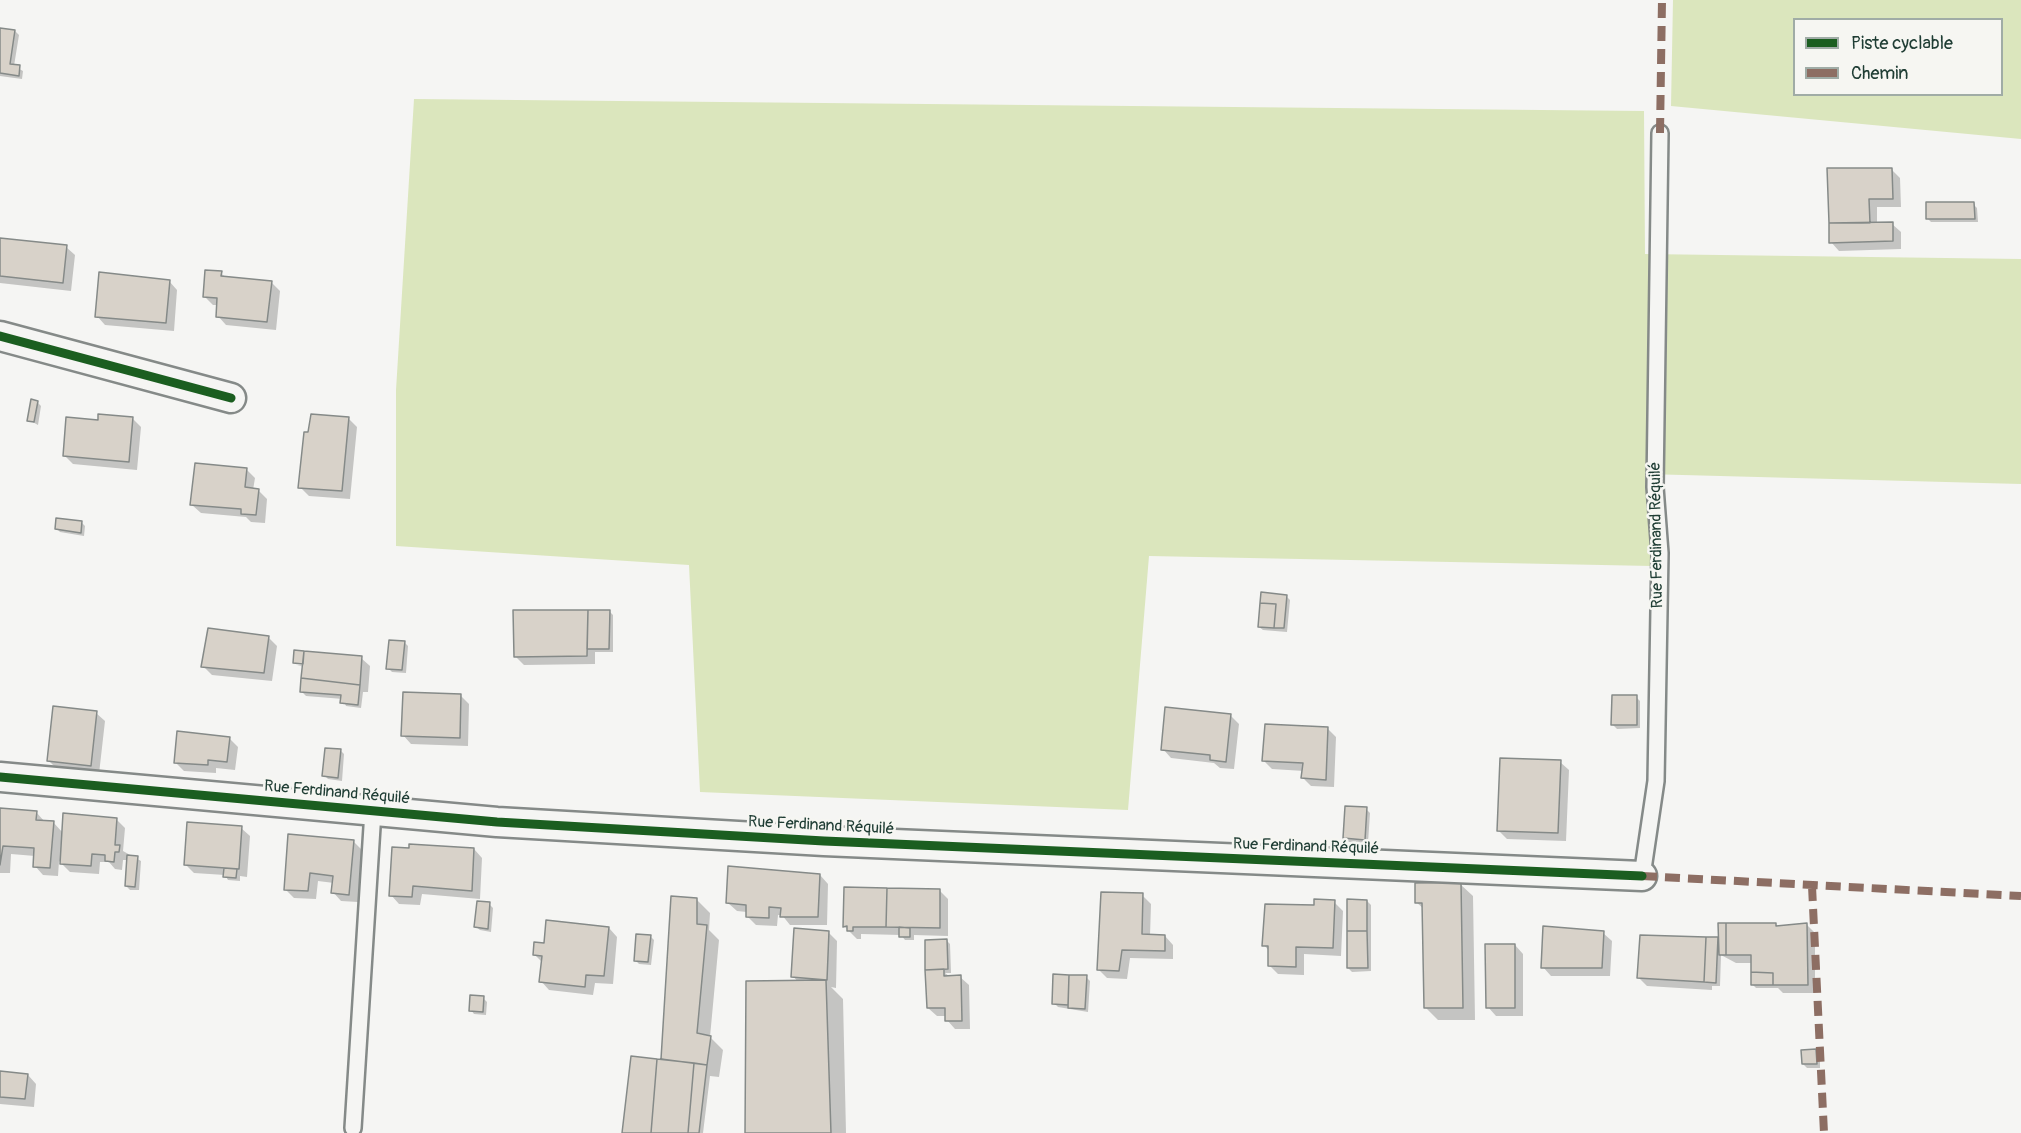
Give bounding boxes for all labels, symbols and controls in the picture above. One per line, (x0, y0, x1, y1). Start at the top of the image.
legend (1793, 18, 2003, 96)
text: Piste cyclable (1851, 32, 1953, 55)
text: Chemin (1851, 62, 1908, 85)
street label: Rue Ferdinand Réquilé (1646, 462, 1668, 608)
street label: Rue Ferdinand Réquilé (263, 777, 411, 809)
street label: Rue Ferdinand Réquilé (747, 813, 895, 839)
street label: Rue Ferdinand Réquilé (1232, 835, 1380, 859)

